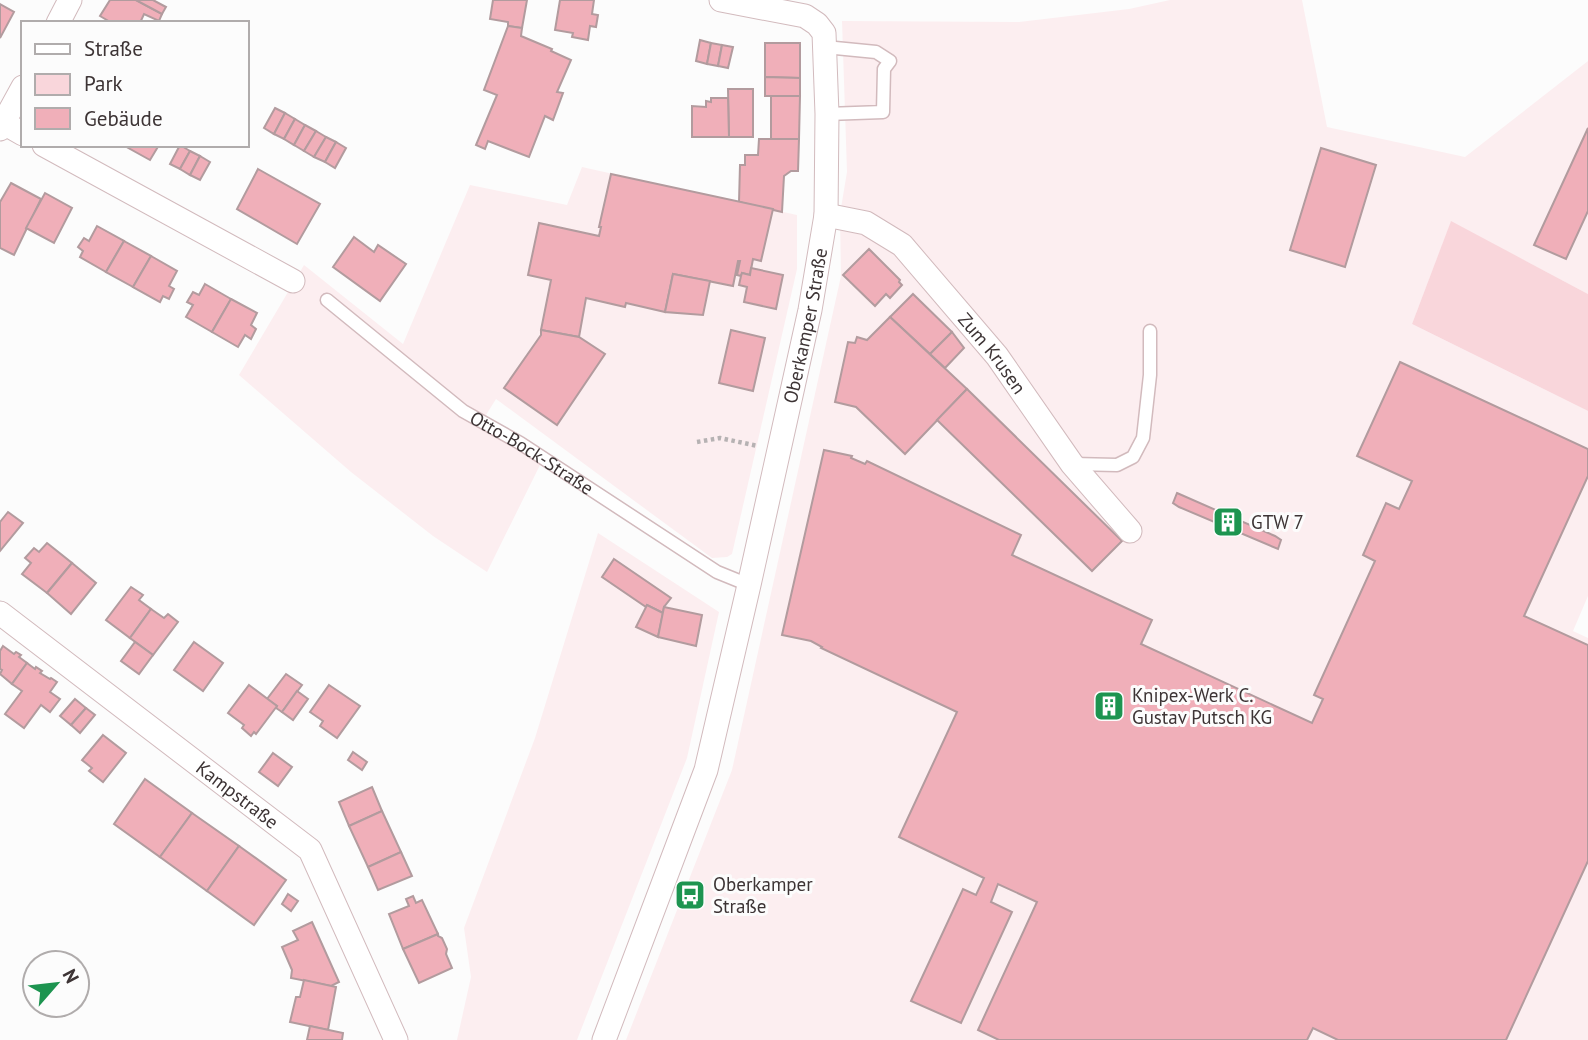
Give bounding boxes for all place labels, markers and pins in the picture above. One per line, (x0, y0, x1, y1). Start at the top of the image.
building icon: GTW 7 (1211, 505, 1245, 539)
place label: GTW 7 (1251, 510, 1304, 534)
place label: Knipex-Werk C. Gustav Putsch KG (1132, 683, 1272, 729)
building icon: Knipex-Werk C. Gustav Putsch KG (1092, 689, 1126, 723)
place label: Oberkamper Straße (713, 872, 813, 918)
bus stop icon: Oberkamper Straße (673, 878, 707, 912)

